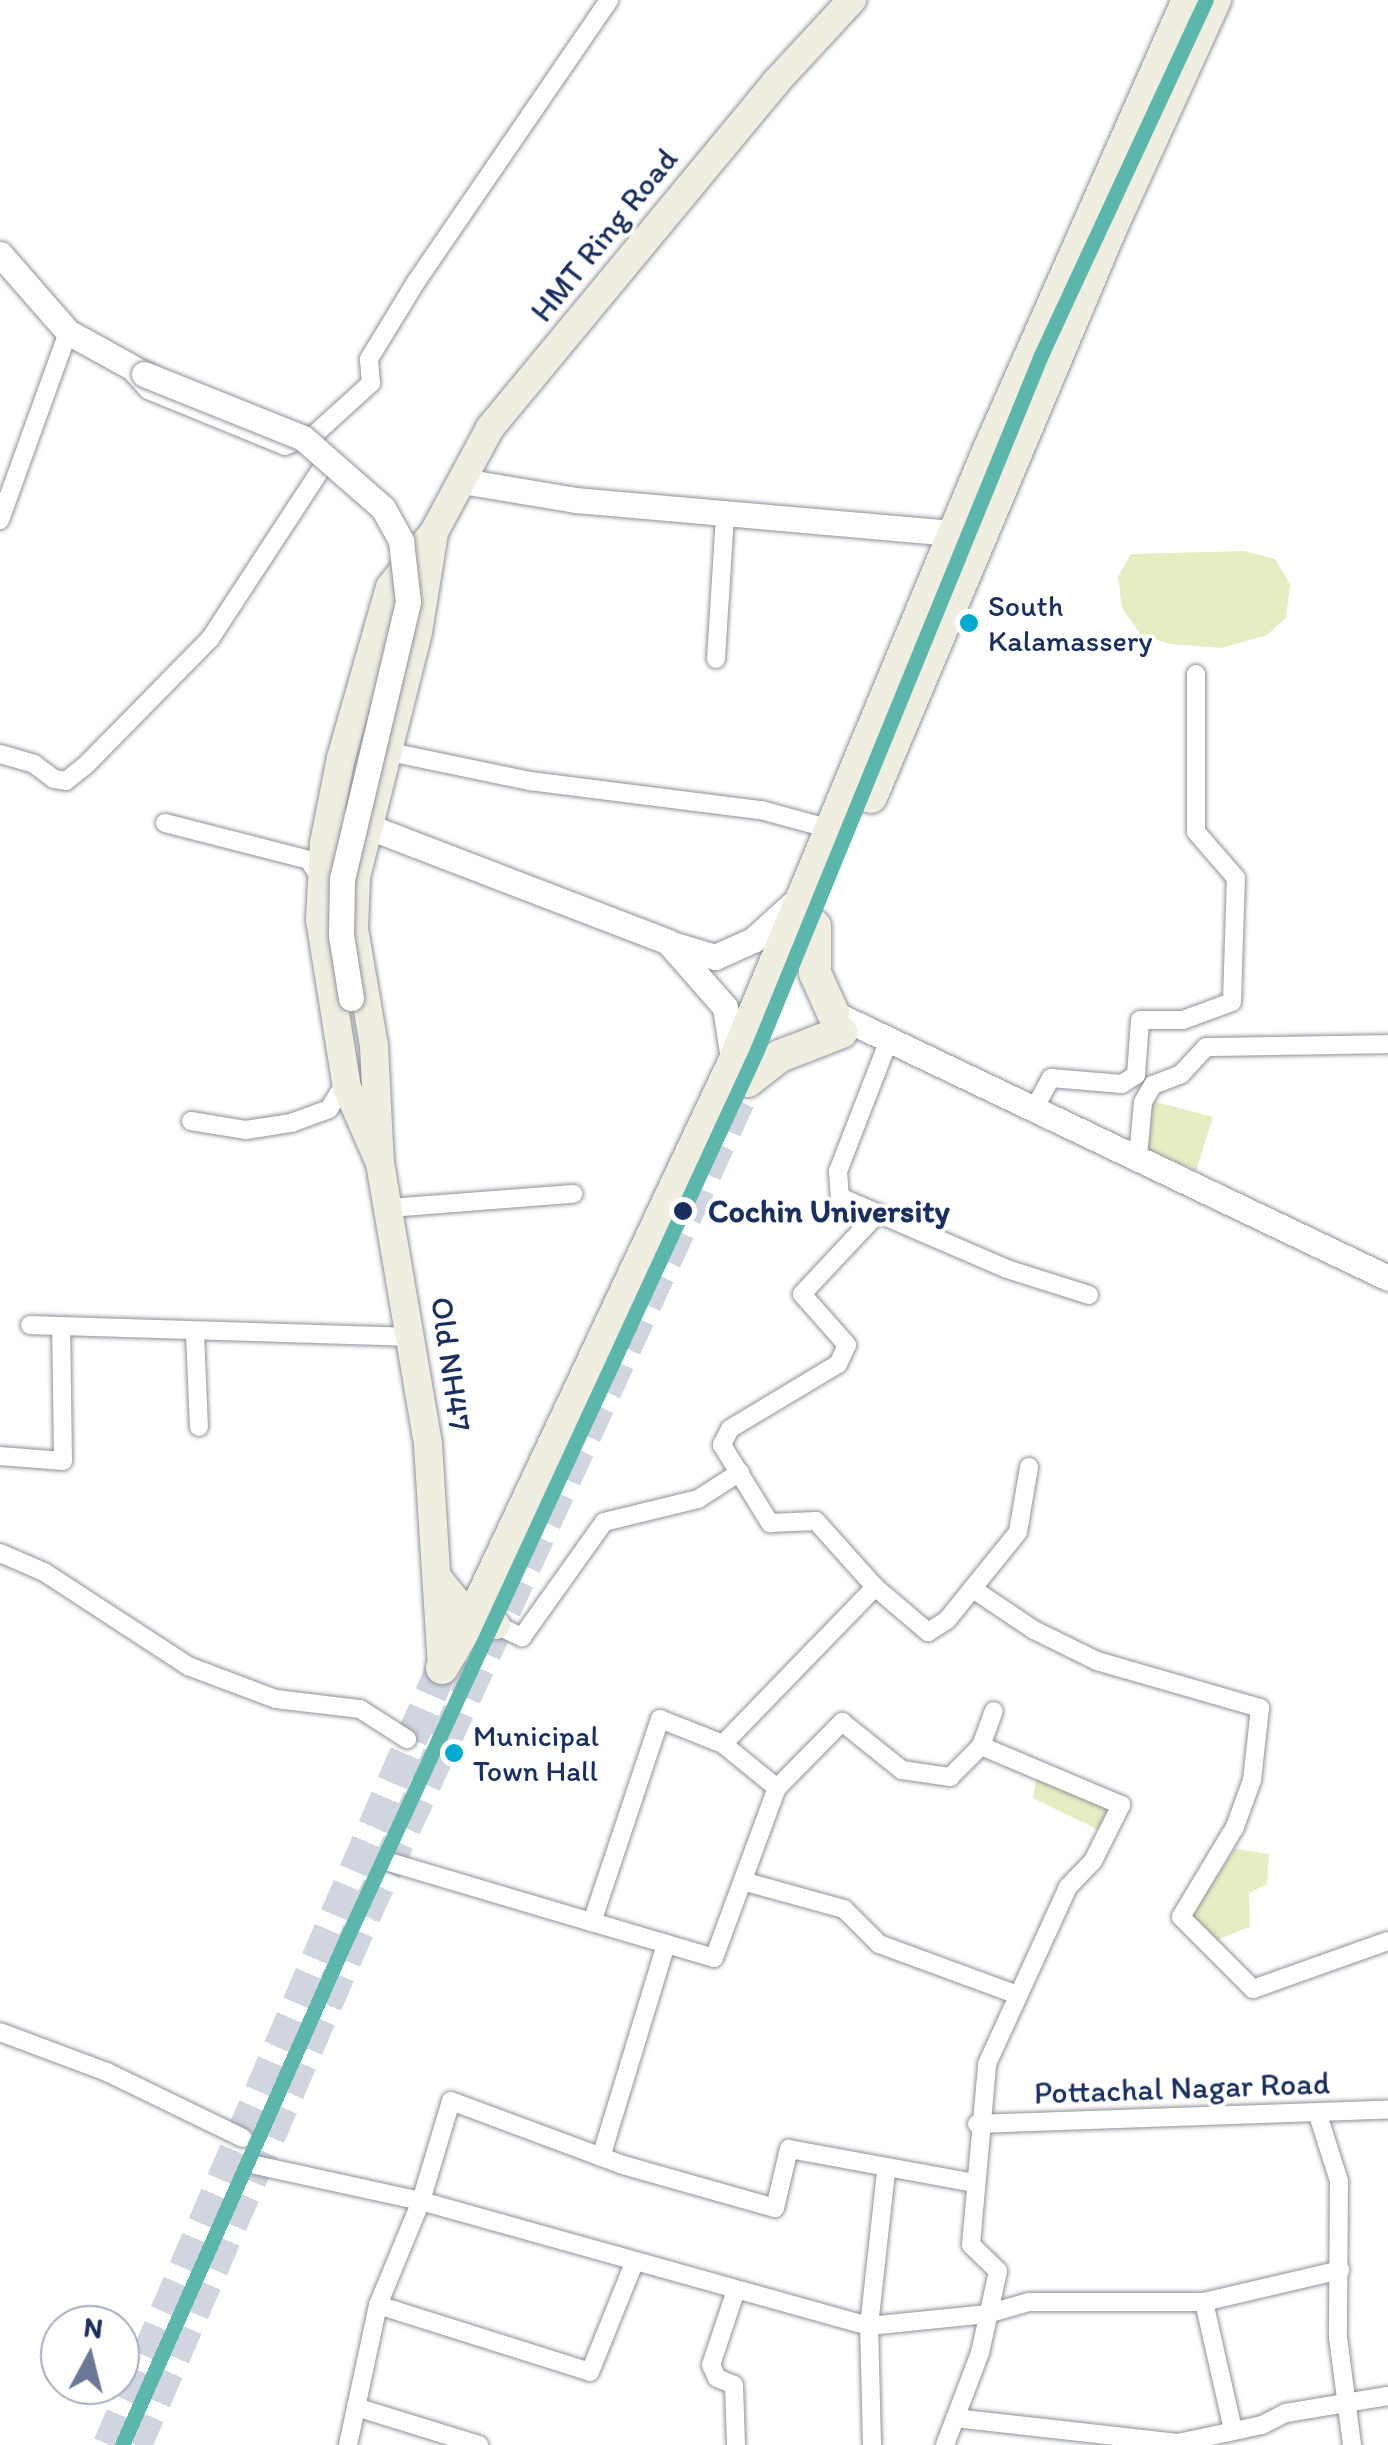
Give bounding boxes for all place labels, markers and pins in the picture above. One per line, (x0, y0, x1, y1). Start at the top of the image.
place label: South Kalamassery (988, 588, 1152, 658)
marker: South Kalamassery (959, 613, 979, 633)
place label: Cochin University (708, 1192, 950, 1230)
marker: Cochin University (667, 1195, 699, 1227)
place label: Municipal Town Hall (473, 1718, 599, 1788)
marker: Municipal Town Hall (444, 1743, 464, 1763)

